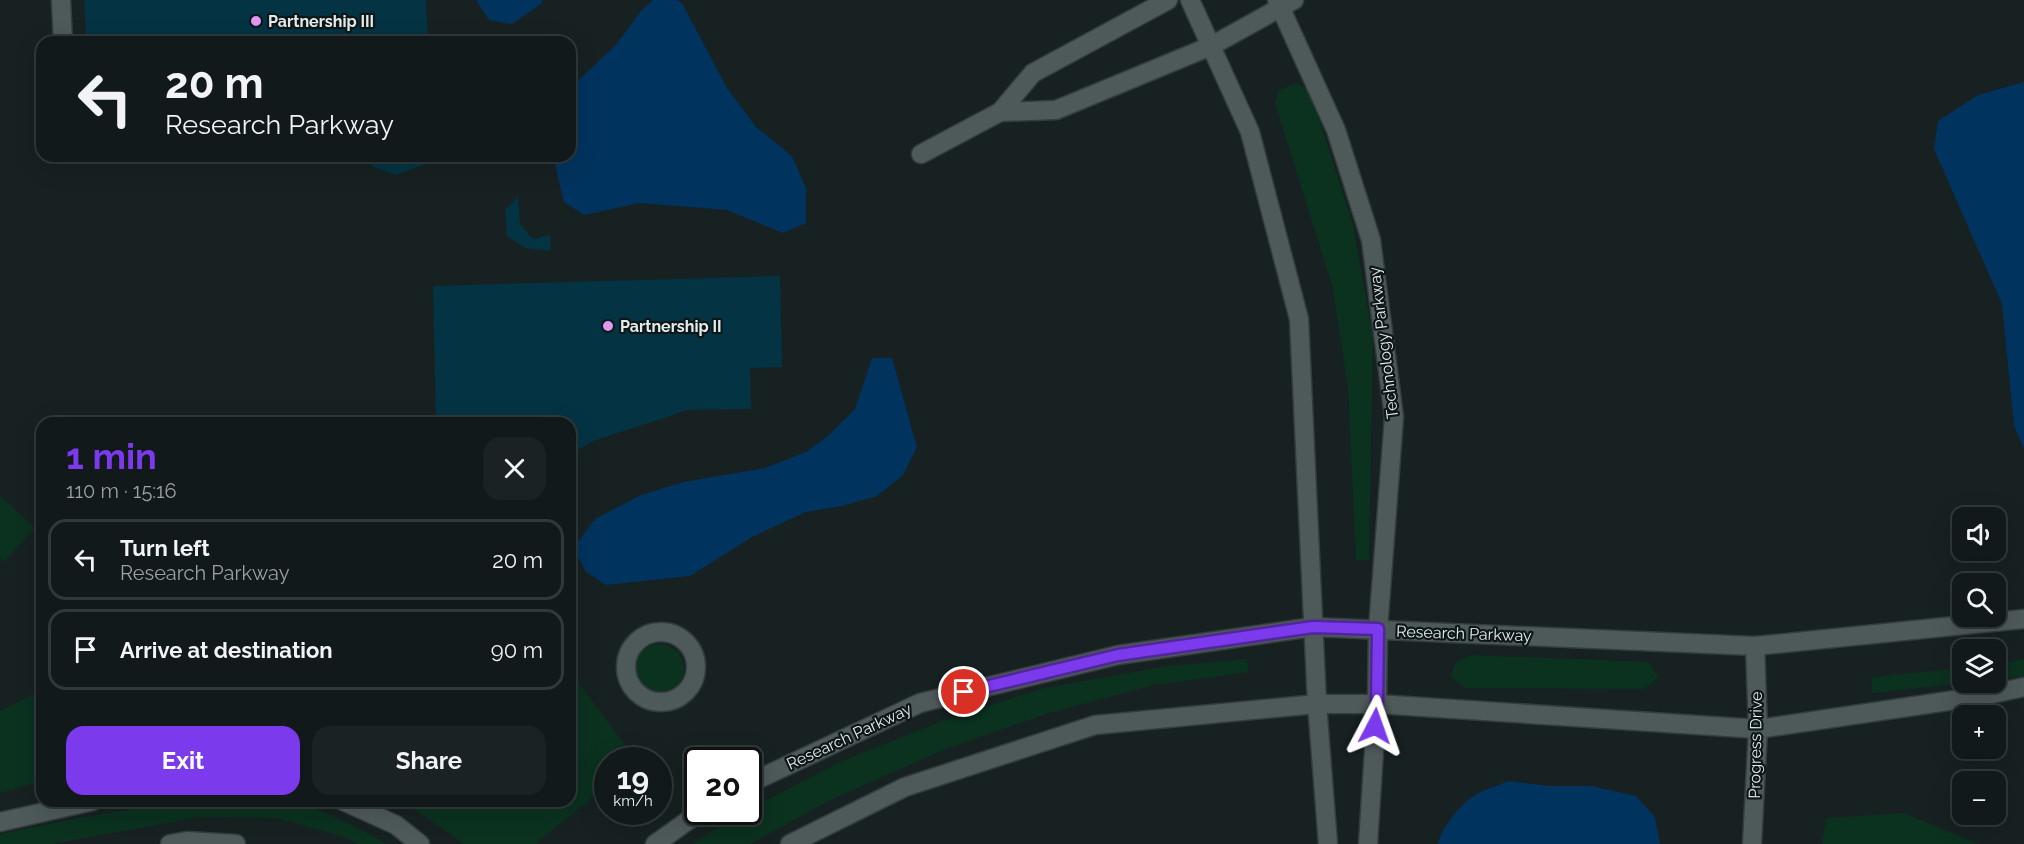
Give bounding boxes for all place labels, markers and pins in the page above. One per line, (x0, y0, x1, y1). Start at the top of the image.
place label: Partnership III (268, 12, 374, 31)
marker: Partnership III (249, 14, 263, 28)
place label: Partnership II (620, 317, 722, 336)
marker: Partnership II (601, 319, 615, 333)
pin (938, 666, 989, 717)

